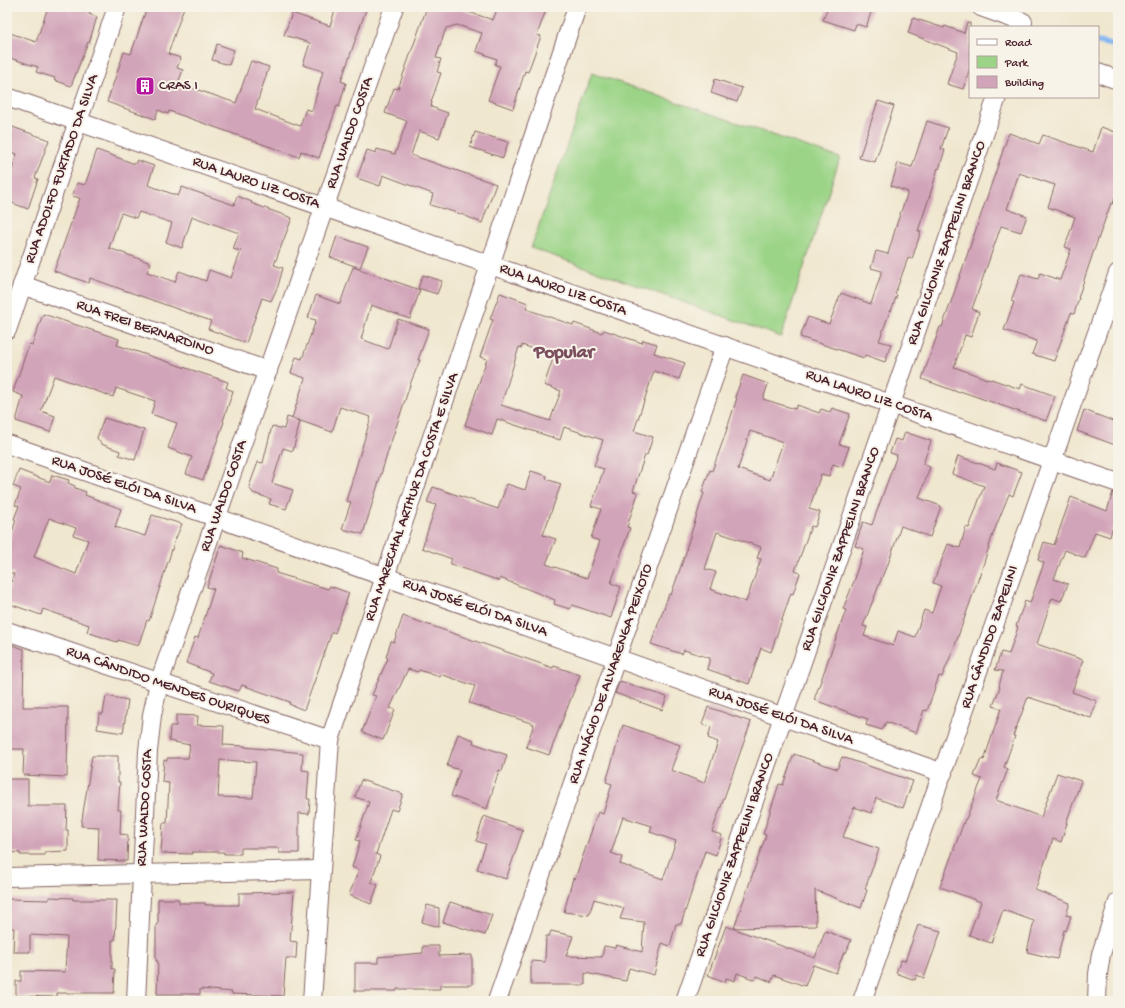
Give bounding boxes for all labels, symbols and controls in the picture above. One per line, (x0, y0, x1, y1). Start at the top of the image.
legend (969, 26, 1099, 98)
text: Road (1005, 37, 1032, 51)
text: Park (1004, 57, 1030, 71)
street label: RUA ADOLFO FURTADO DA SILVA (21, 71, 103, 266)
street label: RUA WALDO COSTA (322, 74, 378, 191)
building icon: CRAS I (134, 75, 156, 97)
place label: CRAS I (159, 77, 198, 95)
text: Building (1004, 77, 1044, 91)
street label: RUA GILCIONIR ZAPPELINI BRANCO (904, 138, 990, 348)
street label: RUA LAURO LIZ COSTA (190, 153, 323, 214)
street label: RUA LAURO LIZ COSTA (497, 260, 630, 321)
street label: RUA FREI BERNARDINO (74, 296, 216, 360)
district label: Popular (533, 342, 596, 365)
street label: RUA LAURO LIZ COSTA (803, 366, 936, 427)
street label: RUA MARECHAL ARTHUR DA COSTA E SILVA (361, 369, 463, 624)
street label: RUA WALDO COSTA (196, 437, 252, 554)
street label: RUA GILCIONIR ZAPPELINI BRANCO (798, 444, 884, 654)
street label: RUA JOSÉ ELÓI DA SILVA (49, 452, 200, 519)
street label: RUA INÁCIO DE ALVARENGA PEIXOTO (565, 562, 657, 786)
street label: RUA CÂNDIDO ZAPELINI (957, 563, 1023, 711)
street label: RUA JOSÉ ELÓI DA SILVA (400, 575, 551, 642)
street label: RUA CÂNDIDO MENDES OURIQUES (64, 643, 273, 729)
street label: RUA JOSÉ ELÓI DA SILVA (706, 683, 857, 750)
street label: RUA WALDO COSTA (133, 748, 157, 867)
street label: RUA GILCIONIR ZAPPELINI BRANCO (692, 750, 778, 960)

